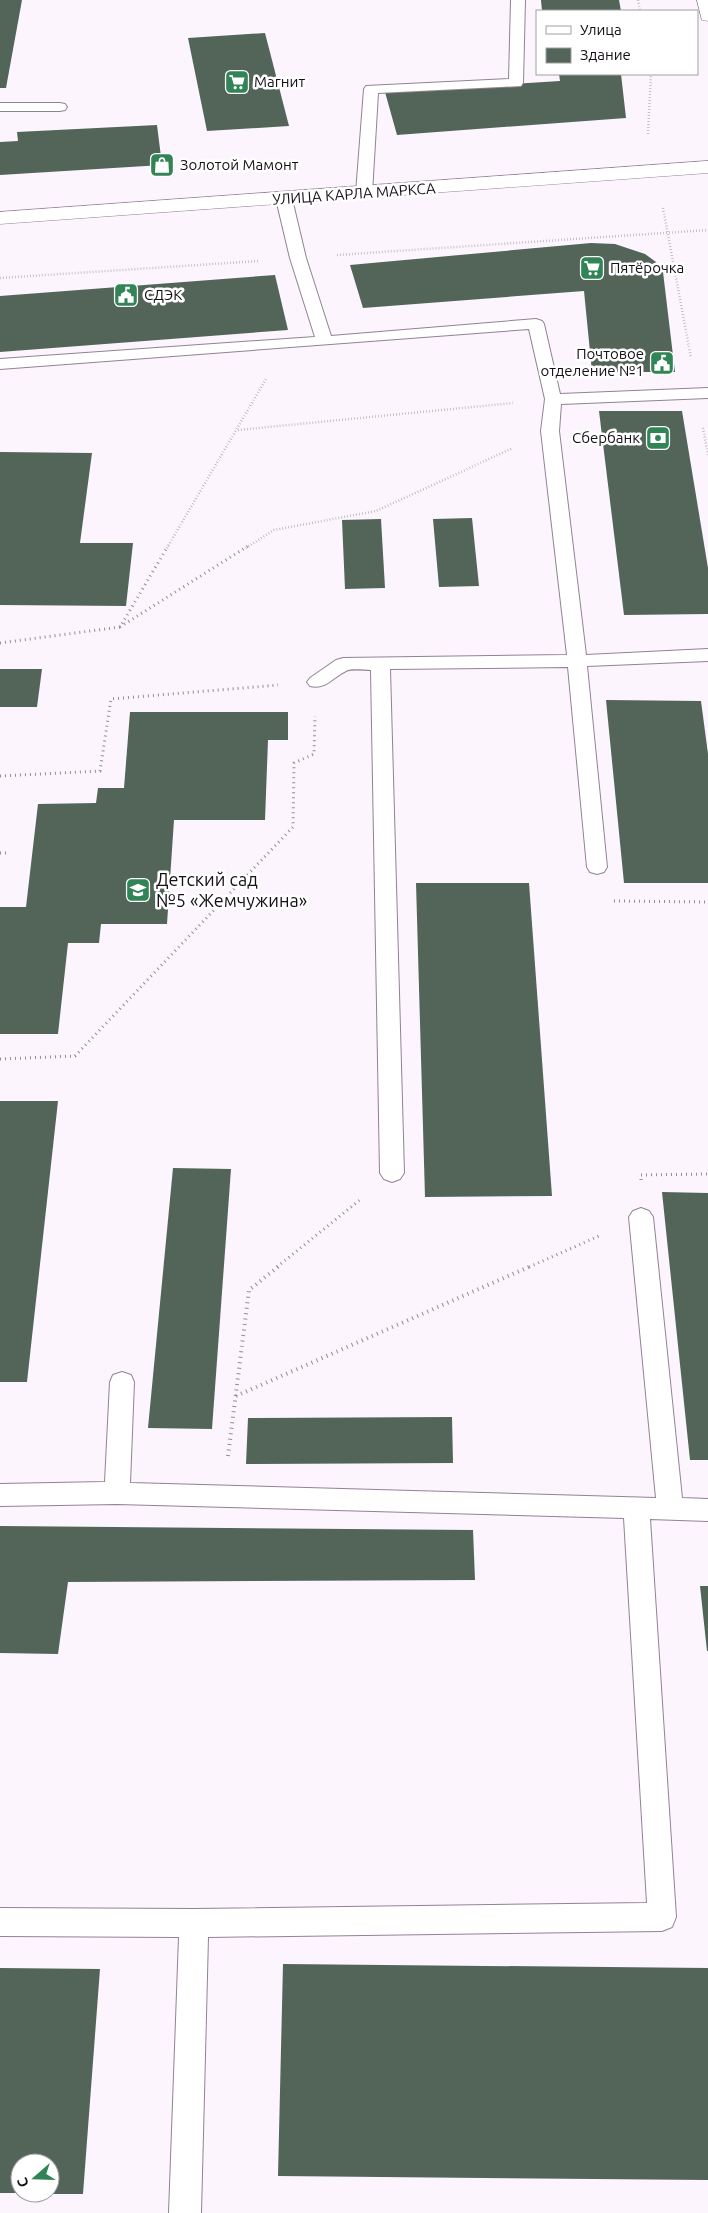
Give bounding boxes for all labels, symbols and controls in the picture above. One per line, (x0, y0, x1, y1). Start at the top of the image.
legend (536, 10, 698, 75)
text: Улица (580, 21, 622, 38)
text: Здание (580, 46, 631, 63)
supermarket icon: Магнит (224, 69, 250, 95)
place label: Магнит (254, 73, 305, 90)
shop icon: Золотой Мамонт (149, 152, 175, 178)
place label: Золотой Мамонт (180, 156, 299, 173)
street label: УЛИЦА КАРЛА МАРКСА (272, 179, 436, 208)
supermarket icon: Пятёрочка (579, 255, 605, 281)
place label: Пятёрочка (610, 259, 684, 276)
public building icon: СДЭК (113, 282, 139, 308)
place label: СДЭК (144, 286, 182, 303)
place label: Почтовое отделение №1 (540, 345, 644, 379)
public building icon: Почтовое отделение №1 (649, 350, 675, 376)
bank icon: Сбербанк (645, 425, 671, 451)
place label: Сбербанк (572, 429, 640, 446)
place label: Детский сад №5 «Жемчужина» (156, 869, 307, 910)
school or university icon: Детский сад №5 «Жемчужина» (125, 877, 151, 903)
north arrow (10, 2153, 60, 2203)
text: С (14, 2175, 32, 2189)

